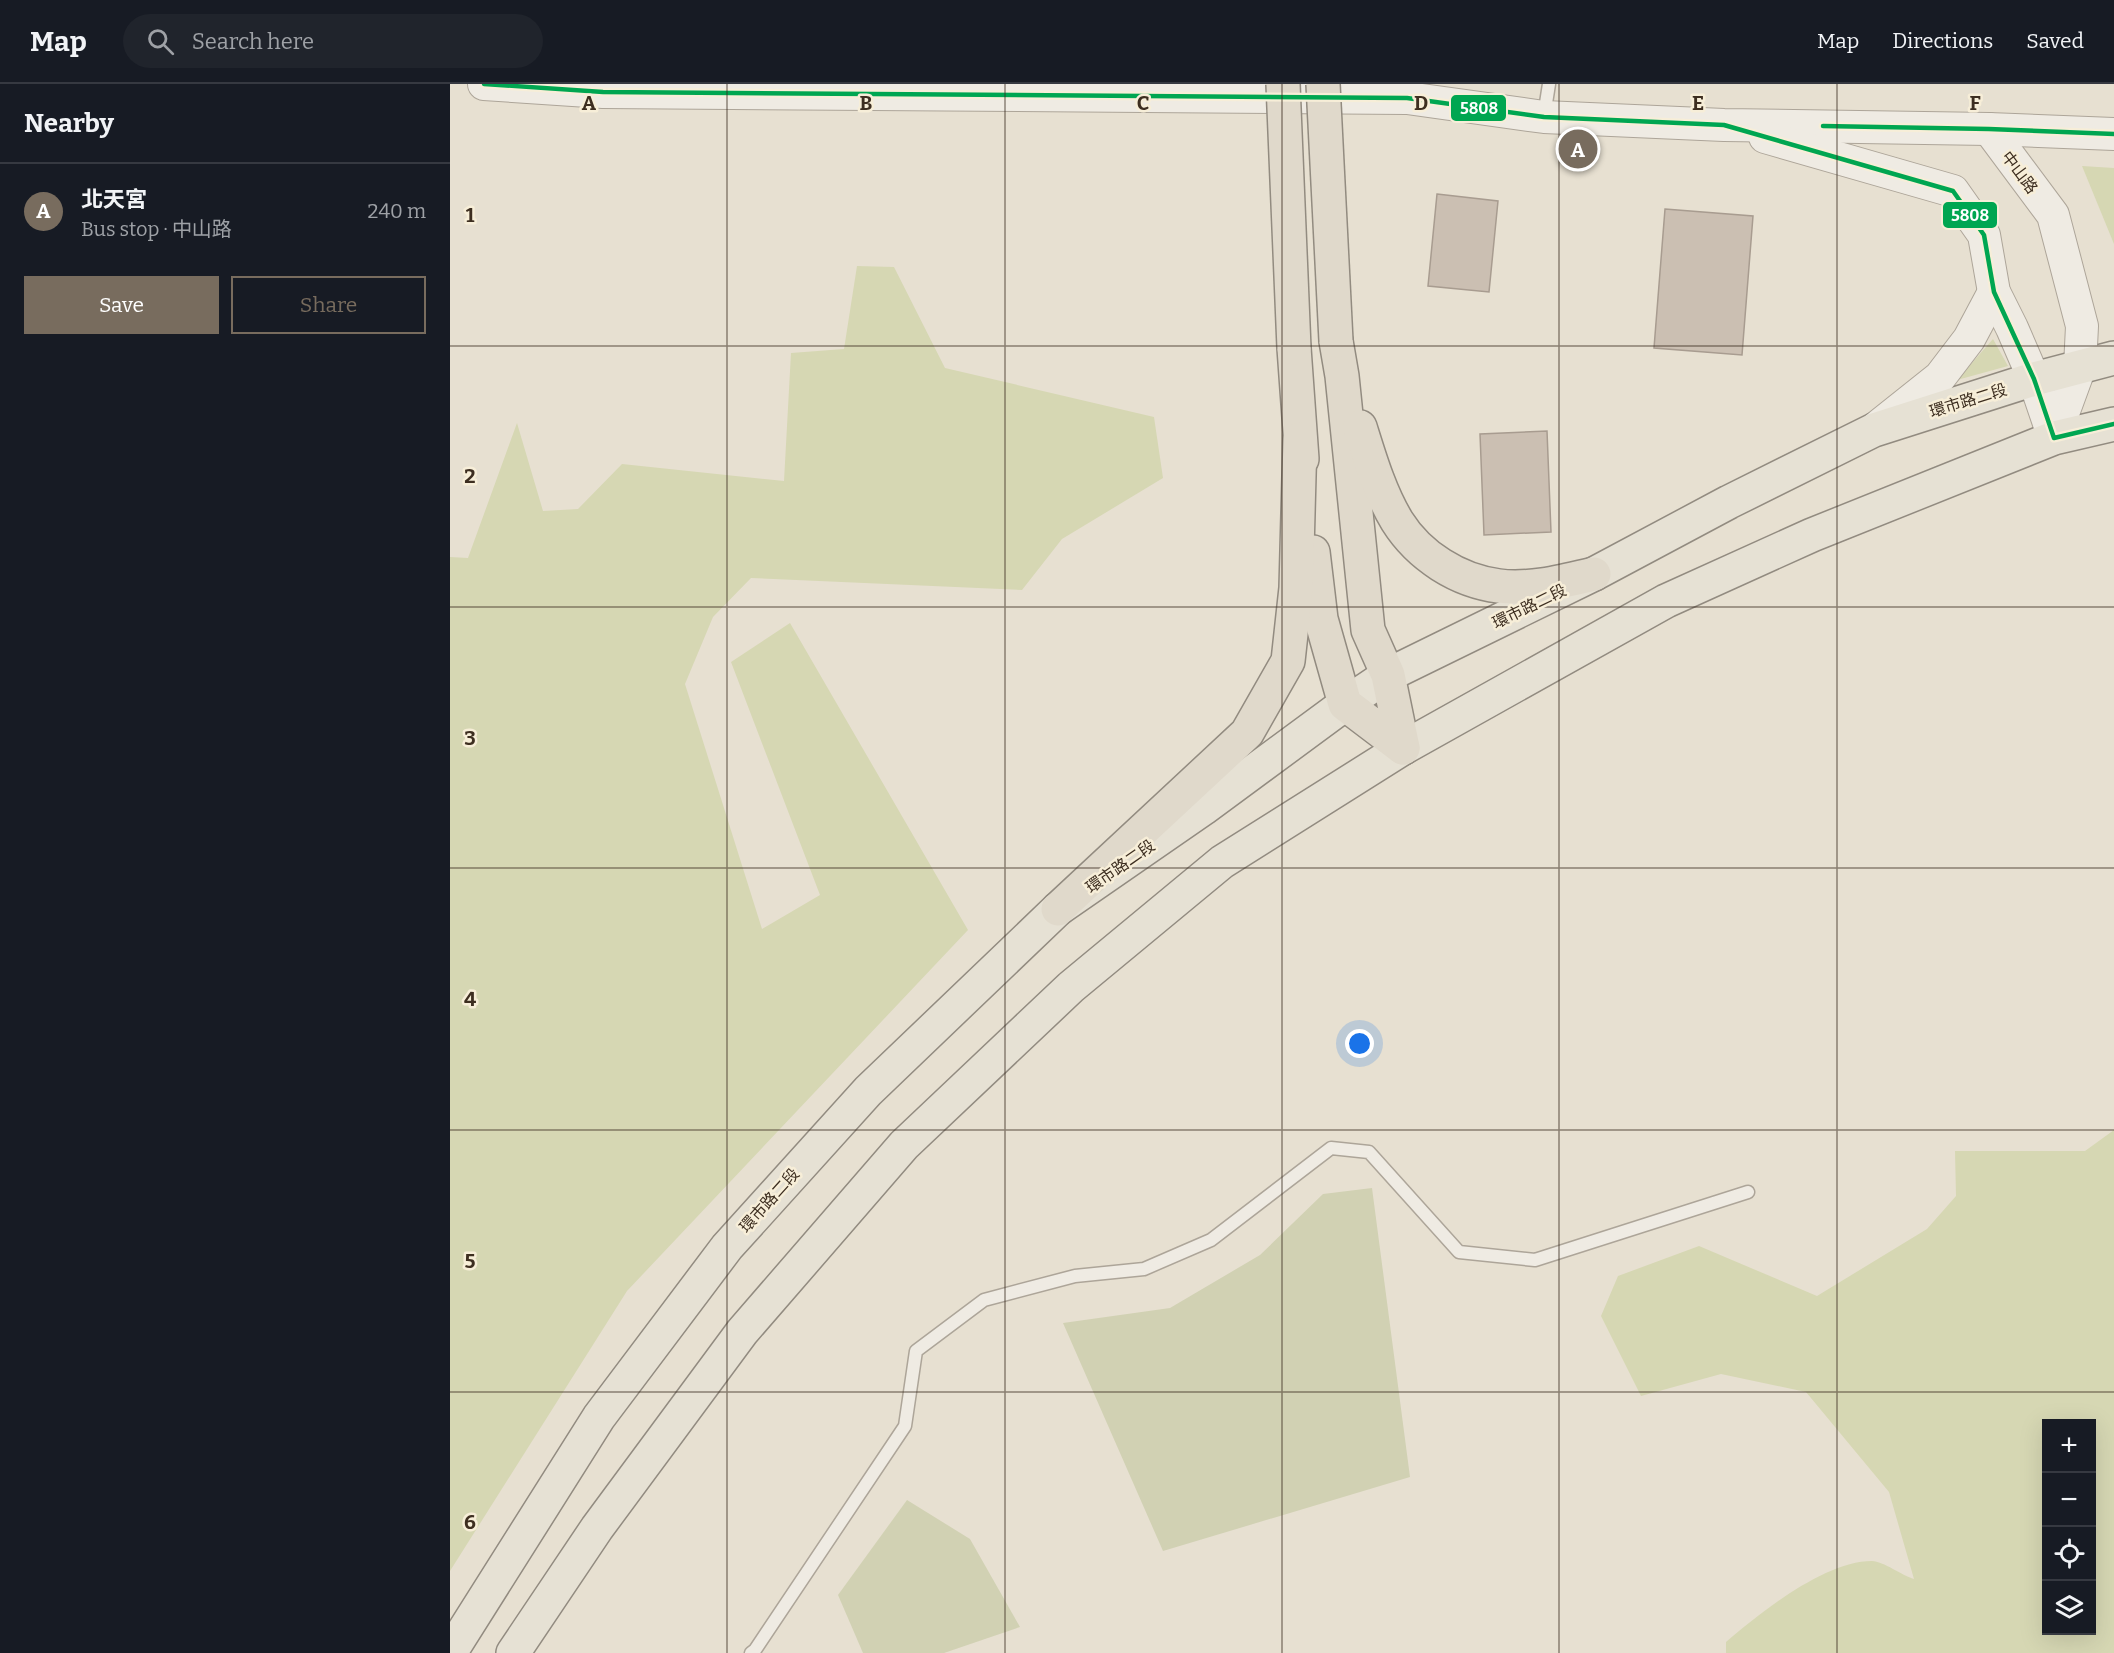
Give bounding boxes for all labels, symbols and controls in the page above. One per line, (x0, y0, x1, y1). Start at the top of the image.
search box (123, 14, 543, 68)
text: Map (30, 25, 87, 58)
icon: search (144, 25, 177, 58)
text: Search here (192, 28, 314, 55)
text: Map (1817, 28, 1859, 54)
text: Directions (1892, 28, 1993, 54)
text: Saved (2026, 28, 2084, 54)
text: A (582, 91, 597, 115)
text: B (860, 91, 873, 115)
text: C (1137, 91, 1149, 115)
text: D (1414, 91, 1428, 115)
text: E (1692, 91, 1704, 115)
text: F (1969, 91, 1981, 115)
line badge: 5808 (1450, 94, 1507, 122)
text: 5808 (1460, 99, 1498, 118)
text: Nearby (24, 108, 114, 139)
pin: A (1558, 126, 1598, 172)
street label: 中山路 (1998, 147, 2042, 197)
text: 北天宮 (81, 186, 147, 213)
text: A (36, 199, 51, 223)
text: 240 m (368, 199, 426, 223)
line badge: 5808 (1942, 201, 1998, 229)
text: 1 (466, 203, 475, 227)
text: 5808 (1951, 206, 1989, 225)
text: Bus stop · 中山路 (81, 217, 232, 241)
button: Save (24, 276, 219, 334)
button: Share (231, 276, 426, 334)
street label: 環市路二段 (1927, 380, 2009, 421)
text: 2 (464, 464, 476, 488)
street label: 環市路二段 (1489, 580, 1569, 633)
text: 3 (464, 726, 476, 750)
street label: 環市路二段 (1082, 836, 1159, 897)
text: 4 (464, 987, 476, 1011)
your location (1345, 1029, 1374, 1058)
street label: 環市路二段 (736, 1164, 803, 1236)
text: 5 (465, 1249, 476, 1273)
map controls (2042, 1419, 2096, 1635)
button: + (2042, 1419, 2096, 1473)
button: − (2042, 1473, 2096, 1527)
text: 6 (464, 1510, 476, 1534)
button: locate (2042, 1527, 2096, 1581)
button: layers (2042, 1581, 2096, 1635)

